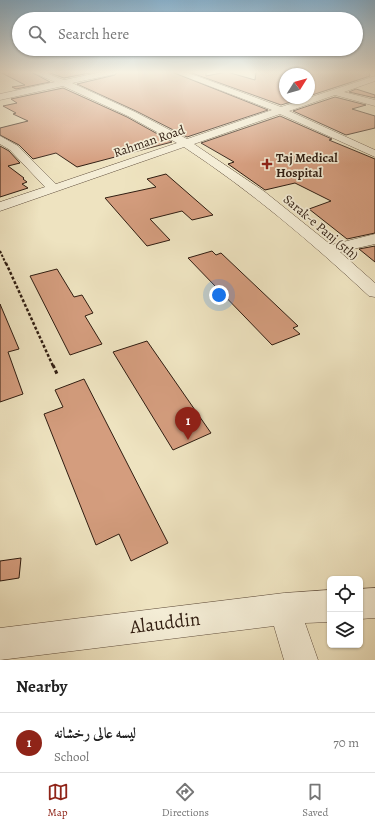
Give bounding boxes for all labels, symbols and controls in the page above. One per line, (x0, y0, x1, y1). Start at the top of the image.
search box (12, 12, 363, 56)
icon: search (26, 23, 48, 45)
text: Search here (58, 24, 129, 44)
north arrow (279, 68, 315, 104)
street label: Rahman Road (111, 121, 187, 161)
place label: Taj Medical Hospital (276, 149, 338, 181)
marker: Taj Medical Hospital (261, 158, 273, 170)
street label: Sarak-e Panj (5th) (280, 191, 362, 263)
your location (209, 285, 229, 305)
pin: 1 (175, 407, 201, 440)
map controls (327, 576, 363, 648)
button: locate (327, 576, 363, 612)
street label: Alauddin (127, 606, 202, 640)
button: layers (327, 612, 363, 648)
text: Nearby (16, 675, 67, 698)
text: لیسه عالی رخشانه (54, 723, 136, 743)
text: 1 (27, 734, 31, 751)
text: 70 m (333, 734, 359, 751)
text: School (54, 748, 89, 765)
tab: Map (47, 781, 69, 820)
tab: Directions (162, 781, 209, 820)
tab: Saved (302, 781, 328, 820)

